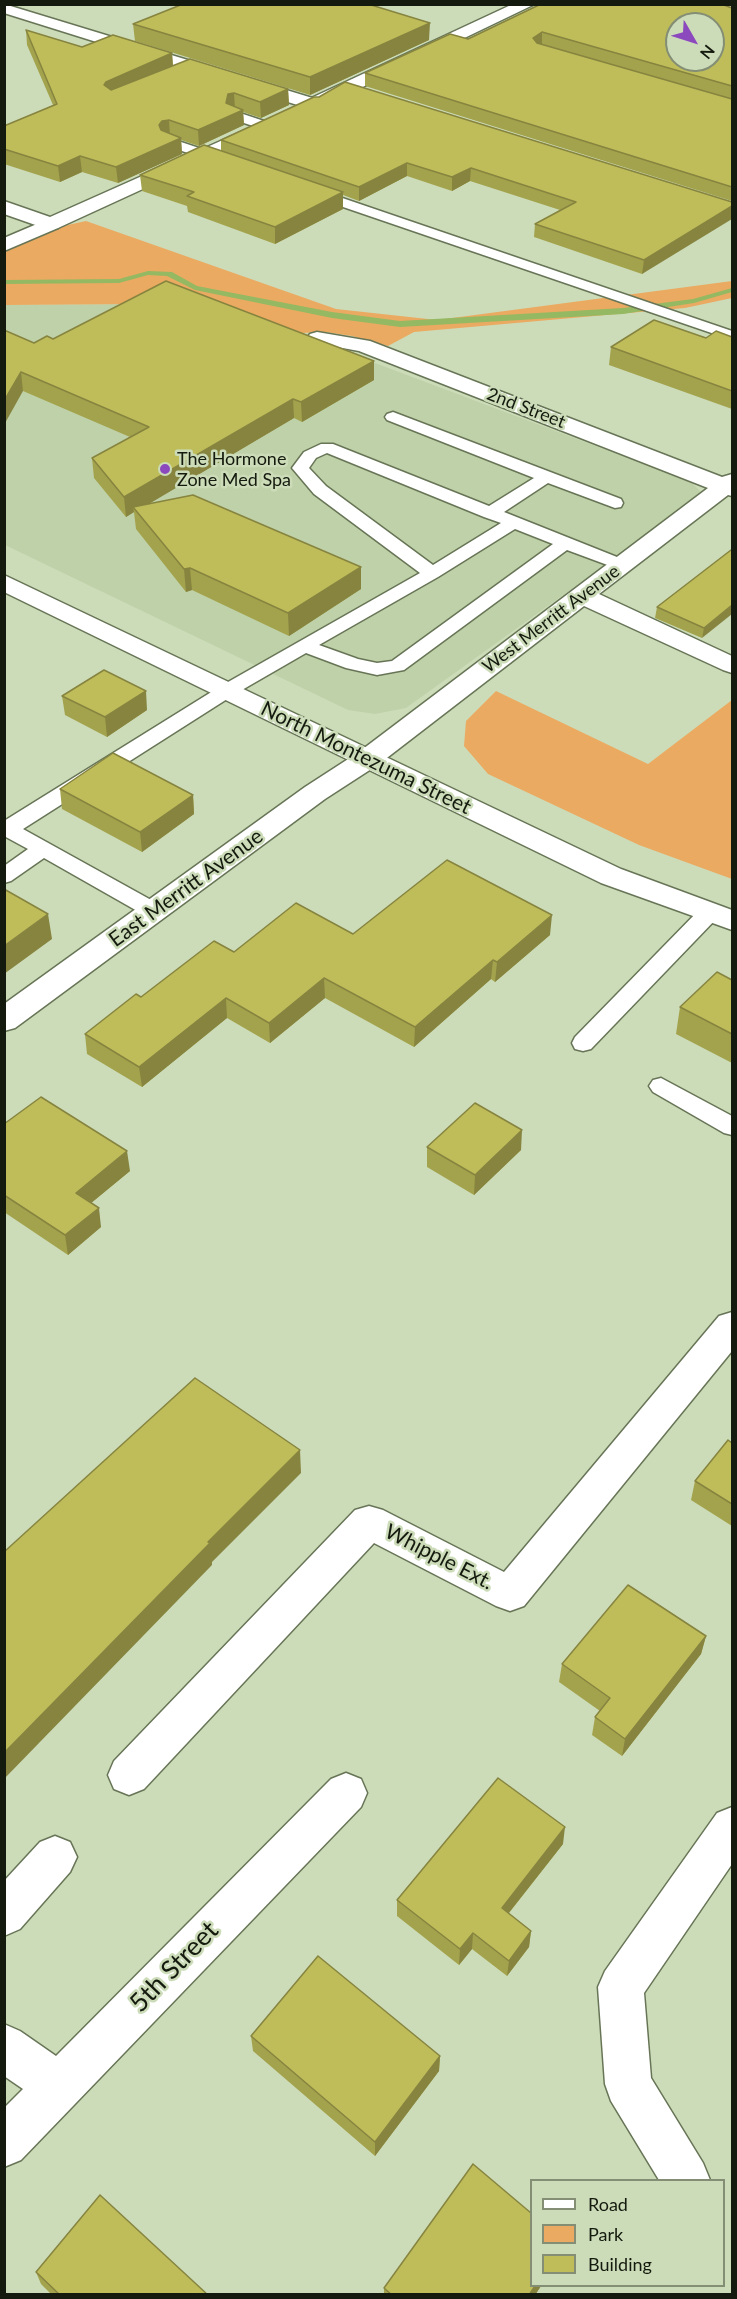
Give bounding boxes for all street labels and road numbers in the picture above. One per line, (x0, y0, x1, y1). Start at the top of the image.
street label: 2nd Street (484, 383, 568, 433)
street label: West Merritt Avenue (478, 560, 624, 678)
street label: North Montezuma Street (257, 696, 475, 820)
street label: East Merritt Avenue (104, 824, 268, 952)
street label: Whipple Ext. (381, 1519, 497, 1595)
street label: 5th Street (123, 1915, 225, 2019)

